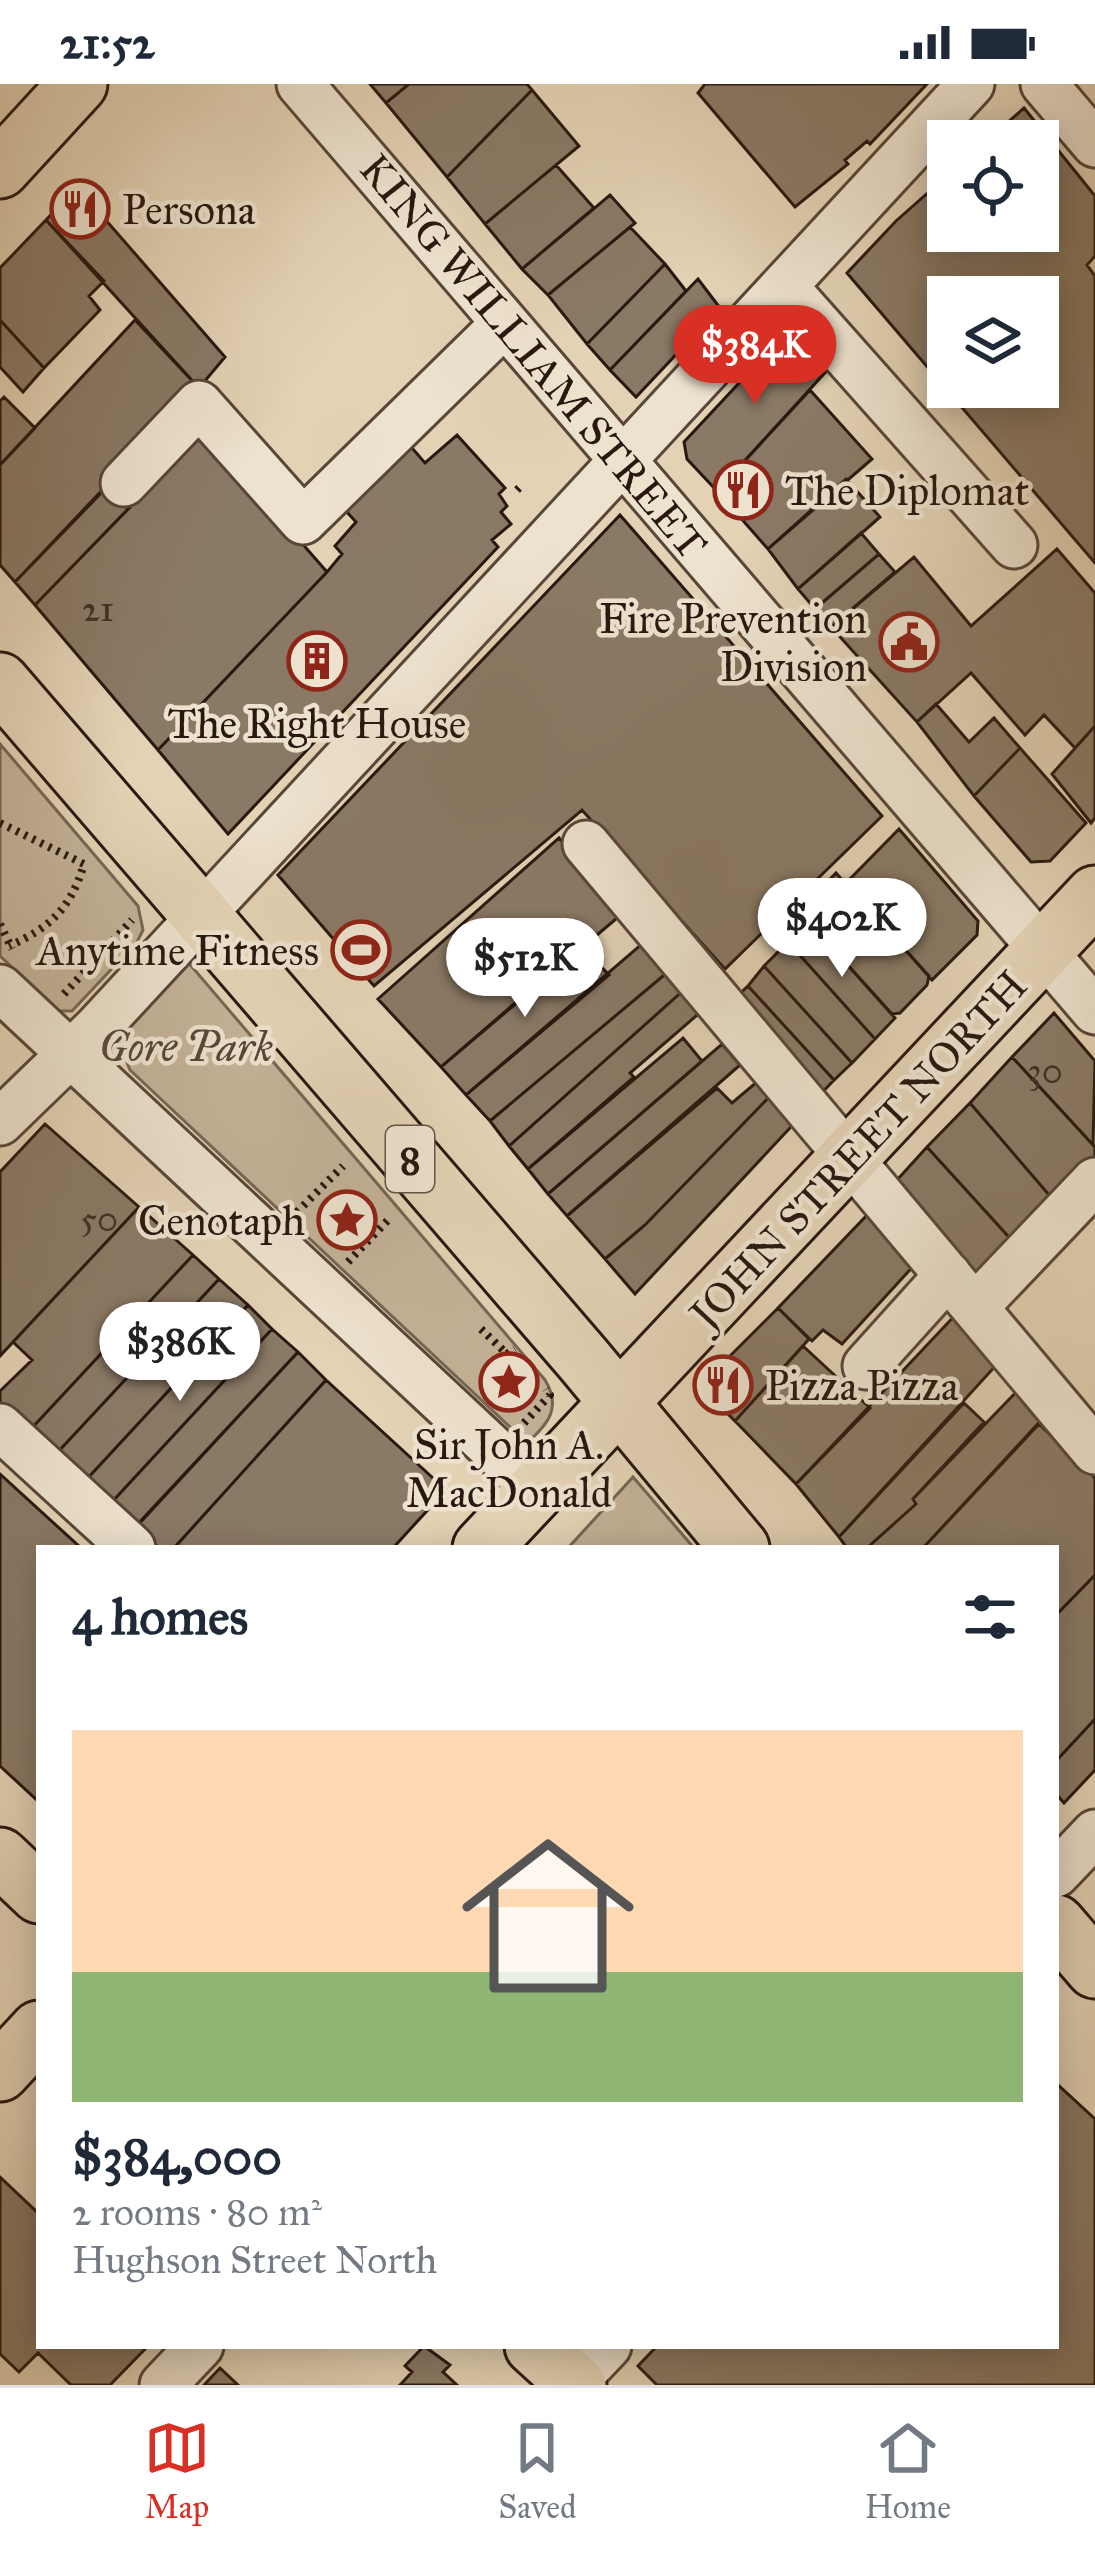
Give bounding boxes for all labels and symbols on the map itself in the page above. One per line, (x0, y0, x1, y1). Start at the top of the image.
street label: KING WILLIAM STREET (349, 144, 718, 570)
restaurant icon: Persona (49, 178, 111, 240)
place label: Persona (122, 184, 256, 236)
pin: $384K (671, 305, 839, 407)
restaurant icon: The Diplomat (712, 459, 774, 521)
place label: The Diplomat (785, 465, 1030, 517)
house number: 21 (82, 587, 114, 631)
place label: Fire Prevention Division (599, 593, 867, 693)
public building icon: Fire Prevention Division (878, 611, 940, 673)
building icon: The Right House (286, 630, 348, 692)
place label: The Right House (168, 698, 466, 750)
pin: $402K (758, 878, 926, 980)
pin: $512K (441, 918, 609, 1020)
sports icon: Anytime Fitness (330, 919, 392, 981)
place label: Anytime Fitness (34, 925, 319, 977)
street label: JOHN STREET NORTH (677, 960, 1038, 1342)
park label: Gore Park (99, 1021, 274, 1073)
house number: 30 (1027, 1049, 1063, 1093)
road number: 8 (386, 1126, 434, 1192)
place icon: Cenotaph (316, 1189, 378, 1251)
place label: Cenotaph (138, 1195, 305, 1247)
house number: 50 (80, 1197, 118, 1241)
pin: $386K (96, 1302, 264, 1404)
place icon: Sir John A. MacDonald (478, 1351, 540, 1413)
restaurant icon: Pizza Pizza (692, 1354, 754, 1416)
place label: Pizza Pizza (765, 1360, 959, 1412)
place label: Sir John A. MacDonald (406, 1419, 612, 1519)

